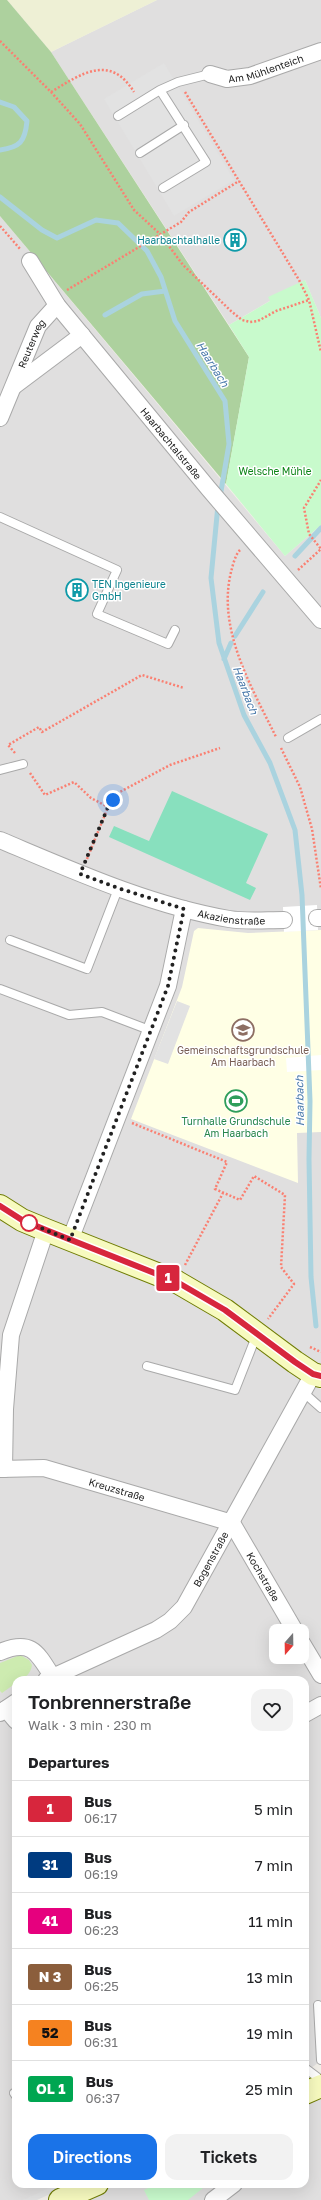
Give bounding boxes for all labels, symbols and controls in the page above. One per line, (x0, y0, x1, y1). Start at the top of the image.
street label: Am Mühlenteich (228, 52, 305, 85)
building icon: Haarbachtalhalle (222, 227, 248, 253)
place label: Haarbachtalhalle (137, 234, 220, 246)
street label: Reuterweg (15, 316, 48, 370)
water label: Haarbach (194, 339, 233, 390)
street label: Haarbachtalstraße (138, 405, 204, 482)
park label: Welsche Mühle (238, 465, 312, 477)
building icon: TEN Ingenieure GmbH (64, 577, 90, 603)
place label: TEN Ingenieure GmbH (92, 578, 166, 602)
water label: Haarbach (231, 664, 262, 717)
your location (103, 790, 123, 810)
street label: Akazienstraße (196, 907, 266, 927)
school or university icon: Gemeinschaftsgrundschule Am Haarbach (230, 1017, 256, 1043)
place label: Gemeinschaftsgrundschule Am Haarbach (177, 1044, 309, 1068)
water label: Haarbach (292, 1074, 306, 1127)
sports icon: Turnhalle Grundschule Am Haarbach (223, 1088, 249, 1114)
place label: Turnhalle Grundschule Am Haarbach (182, 1115, 291, 1139)
unlabelled marker (20, 1214, 38, 1232)
line badge: 1 (155, 1265, 181, 1291)
text: 1 (164, 1269, 172, 1286)
street label: Kreuzstraße (87, 1475, 147, 1503)
street label: Bogenstraße (190, 1529, 231, 1589)
street label: Kochstraße (244, 1550, 282, 1603)
north arrow (269, 1624, 309, 1664)
map controls (269, 1624, 309, 1664)
button: heart (251, 1689, 293, 1731)
text: Tonbrennerstraße (28, 1690, 191, 1713)
text: Walk · 3 min · 230 m (28, 1717, 151, 1733)
text: Departures (28, 1753, 109, 1771)
text: Bus (84, 1792, 112, 1810)
text: 1 (46, 1800, 54, 1817)
text: 5 min (254, 1800, 293, 1818)
text: 06:17 (84, 1810, 117, 1826)
text: Bus (84, 1848, 112, 1866)
text: 31 (42, 1856, 58, 1873)
text: 7 min (255, 1856, 293, 1874)
text: 06:19 (84, 1866, 118, 1882)
text: Bus (84, 1904, 112, 1922)
text: 41 (42, 1912, 58, 1929)
text: 11 min (248, 1912, 293, 1930)
text: 06:23 (84, 1922, 119, 1938)
text: Bus (84, 1960, 112, 1978)
text: N 3 (39, 1968, 61, 1985)
text: 13 min (247, 1968, 293, 1986)
text: 06:25 (84, 1978, 119, 1994)
text: Bus (84, 2016, 112, 2034)
text: 52 (41, 2024, 59, 2041)
text: 19 min (246, 2024, 293, 2042)
text: 06:31 (84, 2034, 118, 2050)
text: Bus (85, 2072, 113, 2090)
text: OL 1 (36, 2080, 65, 2097)
text: 25 min (245, 2080, 293, 2098)
text: 06:37 (85, 2090, 120, 2106)
button: Directions (28, 2134, 157, 2180)
button: Tickets (165, 2134, 293, 2180)

